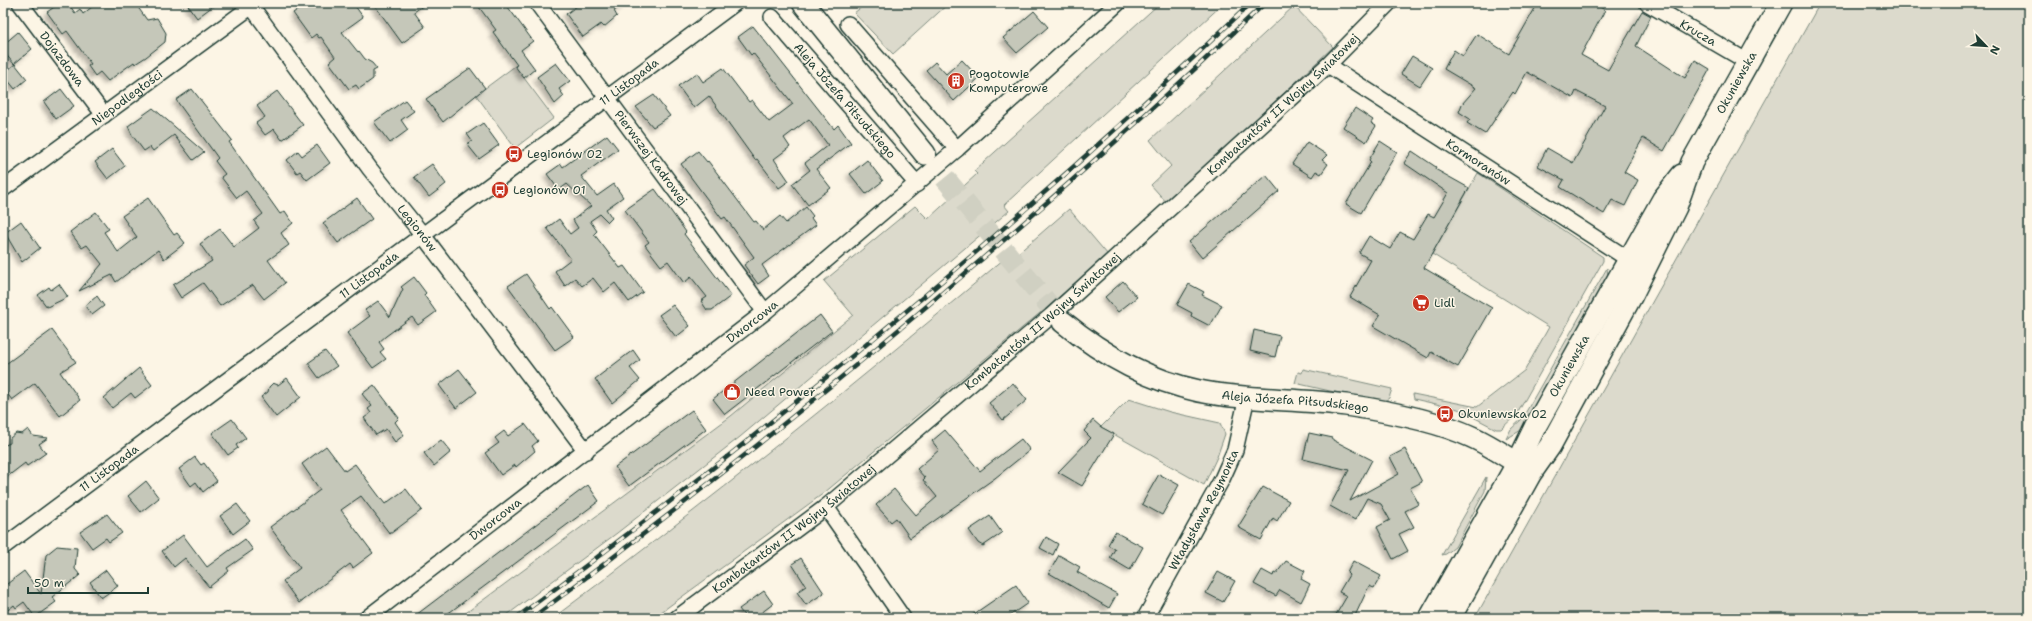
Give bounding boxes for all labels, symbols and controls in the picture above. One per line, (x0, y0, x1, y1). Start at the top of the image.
street label: Krucza (1677, 16, 1720, 50)
north arrow (1966, 26, 2006, 66)
street label: Dojazdowa (36, 28, 88, 90)
street label: Kombatantów II Wojny Światowej (1204, 30, 1363, 179)
street label: Aleja Józefa Piłsudskiego (790, 40, 899, 162)
text: N (1986, 43, 2003, 57)
street label: Okuniewska (1713, 48, 1761, 117)
street label: 11 Listopada (596, 54, 662, 109)
street label: Niepodległości (88, 66, 166, 129)
place label: Pogotowie Komputerowe (969, 66, 1048, 96)
building icon: Pogotowie Komputerowe (946, 71, 966, 91)
street label: Pierwszej Kadrowej (611, 107, 691, 208)
street label: Kormoranów (1443, 135, 1514, 189)
bus stop icon: Legionów 02 (504, 144, 524, 164)
place label: Legionów 02 (527, 146, 603, 162)
bus stop icon: Legionów 01 (490, 180, 510, 200)
place label: Legionów 01 (513, 182, 586, 198)
street label: Legionów (394, 201, 441, 255)
street label: 11 Listopada (336, 247, 402, 302)
street label: Kombatantów II Wojny Światowej (961, 249, 1124, 394)
supermarket icon: Lidl (1411, 293, 1431, 313)
place label: Lidl (1434, 295, 1455, 311)
street label: Dworcowa (723, 296, 782, 347)
street label: Okuniewska (1545, 331, 1593, 400)
shop icon: Need Power (722, 382, 742, 402)
place label: Need Power (745, 384, 816, 400)
street label: Aleja Józefa Piłsudskiego (1221, 387, 1370, 416)
bus stop icon: Okuniewska 02 (1435, 404, 1455, 424)
place label: Okuniewska 02 (1458, 406, 1547, 422)
street label: 11 Listopada (76, 441, 142, 496)
street label: Władysława Reymonta (1165, 446, 1242, 573)
street label: Kombatantów II Wojny Światowej (709, 461, 879, 597)
street label: Dworcowa (466, 494, 525, 544)
scale bar (28, 569, 148, 595)
text: 50 m (34, 575, 64, 591)

